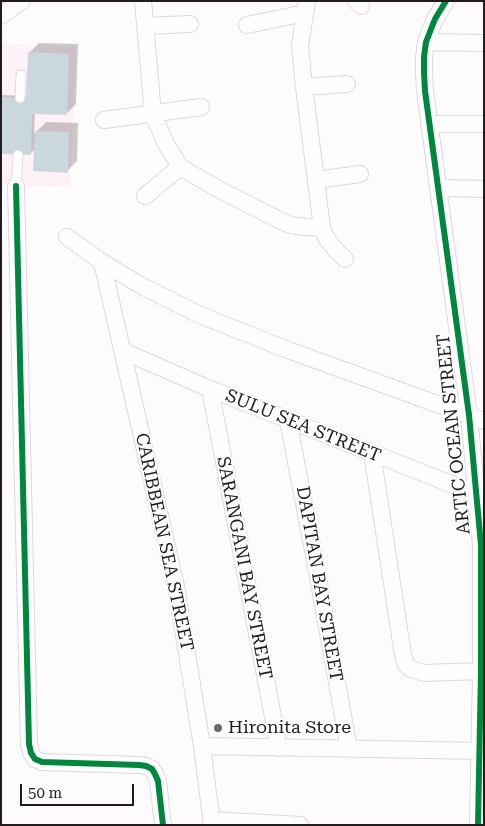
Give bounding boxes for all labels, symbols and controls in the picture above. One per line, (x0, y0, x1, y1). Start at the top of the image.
street label: ARTIC OCEAN STREET (433, 333, 475, 535)
street label: SULU SEA STREET (222, 385, 384, 467)
street label: CARIBBEAN SEA STREET (130, 431, 198, 653)
street label: SARANGANI BAY STREET (212, 455, 276, 681)
street label: DAPITAN BAY STREET (291, 485, 347, 683)
place label: Hironita Store (228, 717, 351, 739)
marker: Hironita Store (212, 722, 224, 734)
scale bar (22, 774, 136, 806)
text: 50 m (28, 784, 62, 802)

